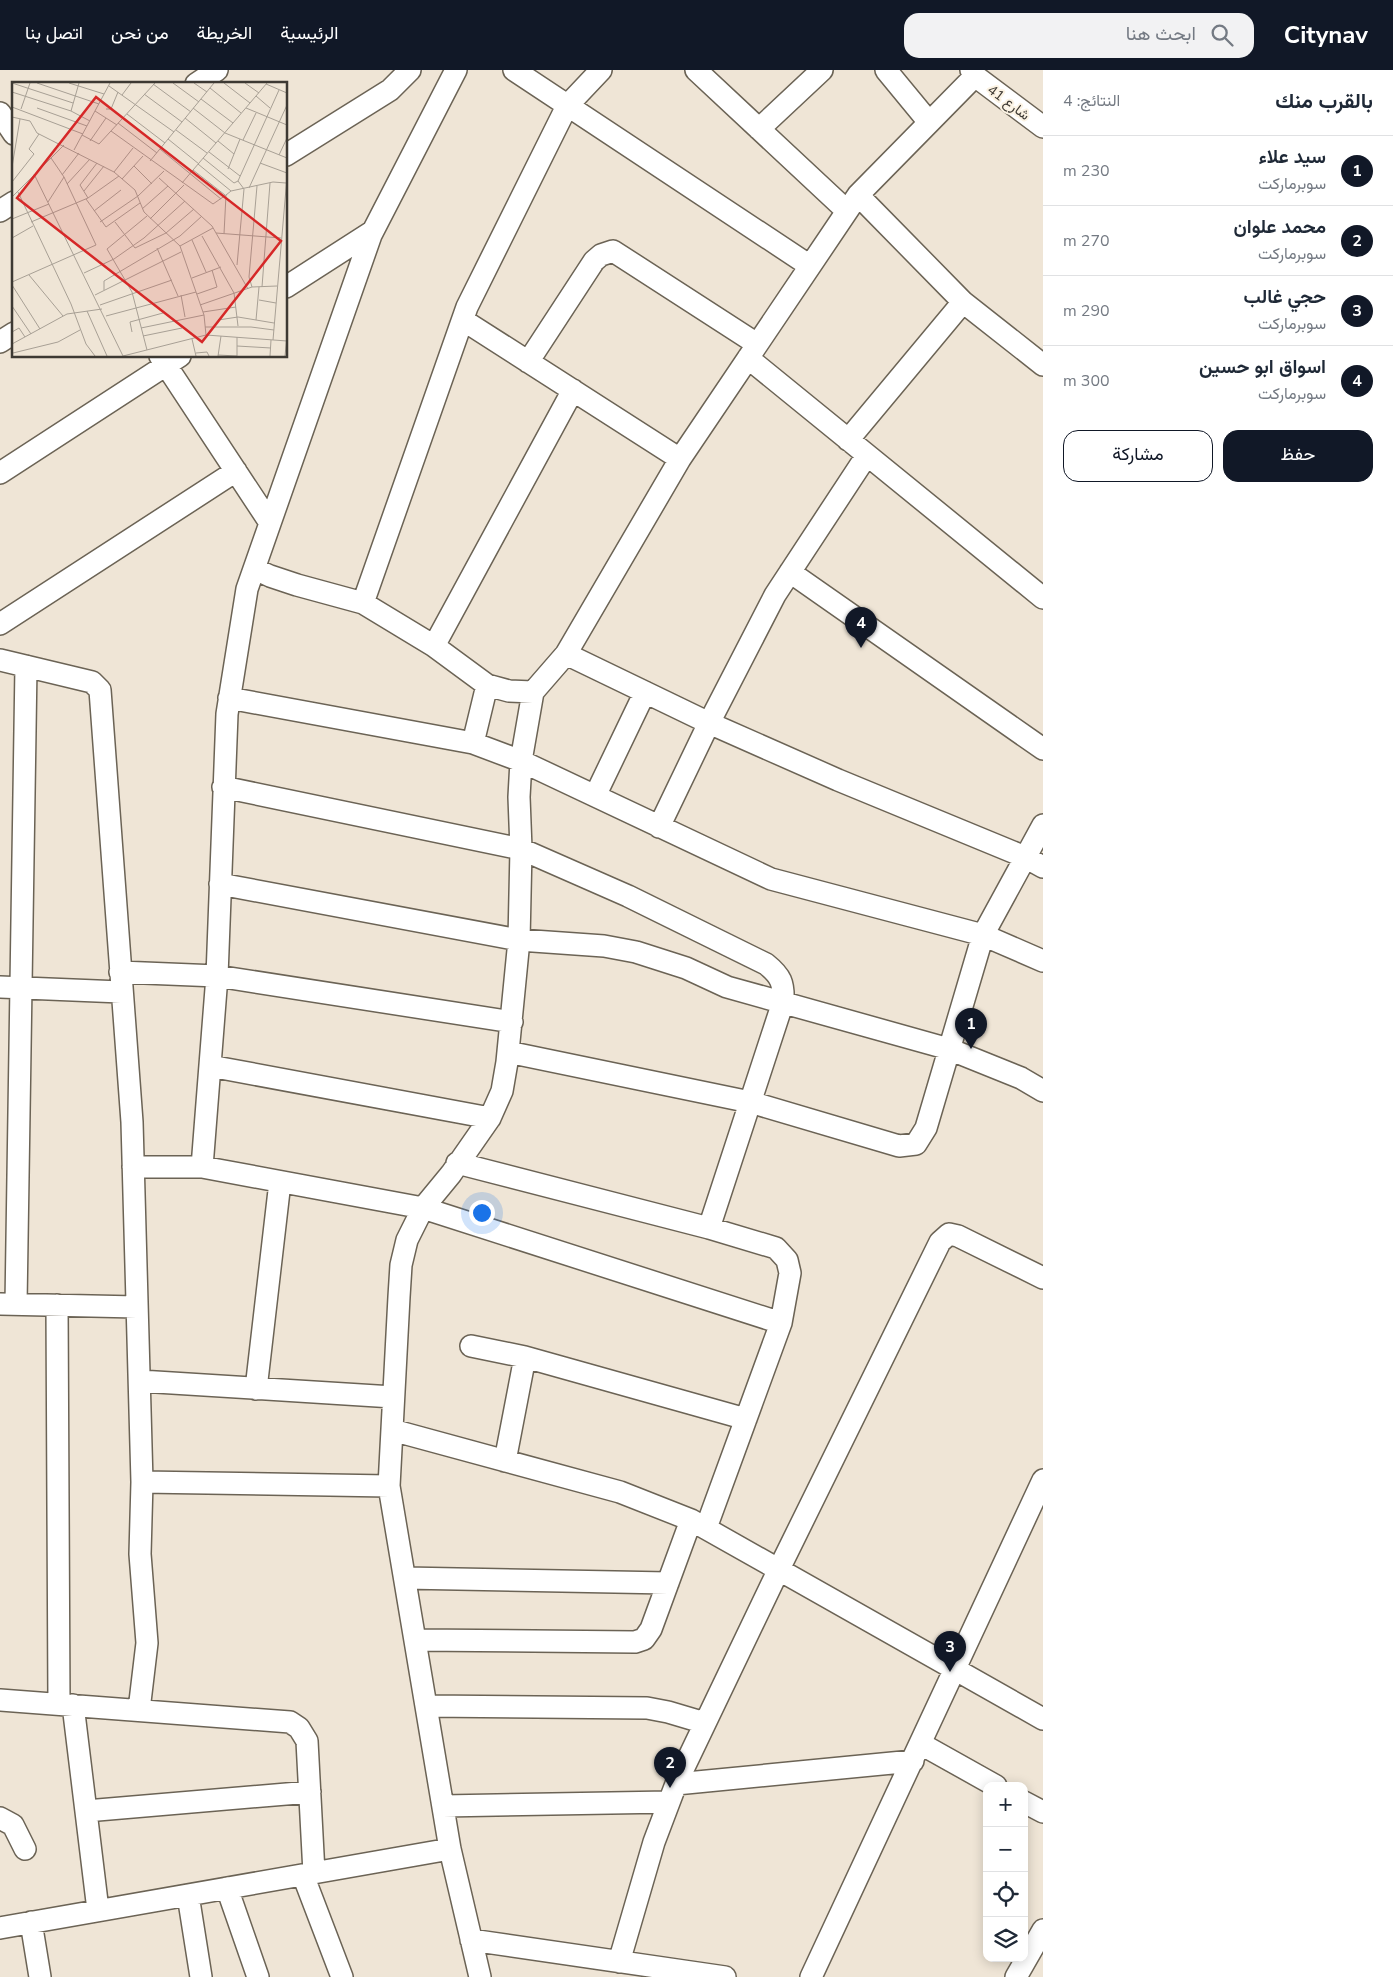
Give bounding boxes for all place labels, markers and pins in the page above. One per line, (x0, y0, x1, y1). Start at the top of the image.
pin: 4 (845, 607, 877, 648)
pin: 1 (955, 1008, 987, 1049)
pin: 3 (934, 1631, 966, 1672)
pin: 2 (654, 1747, 686, 1788)

